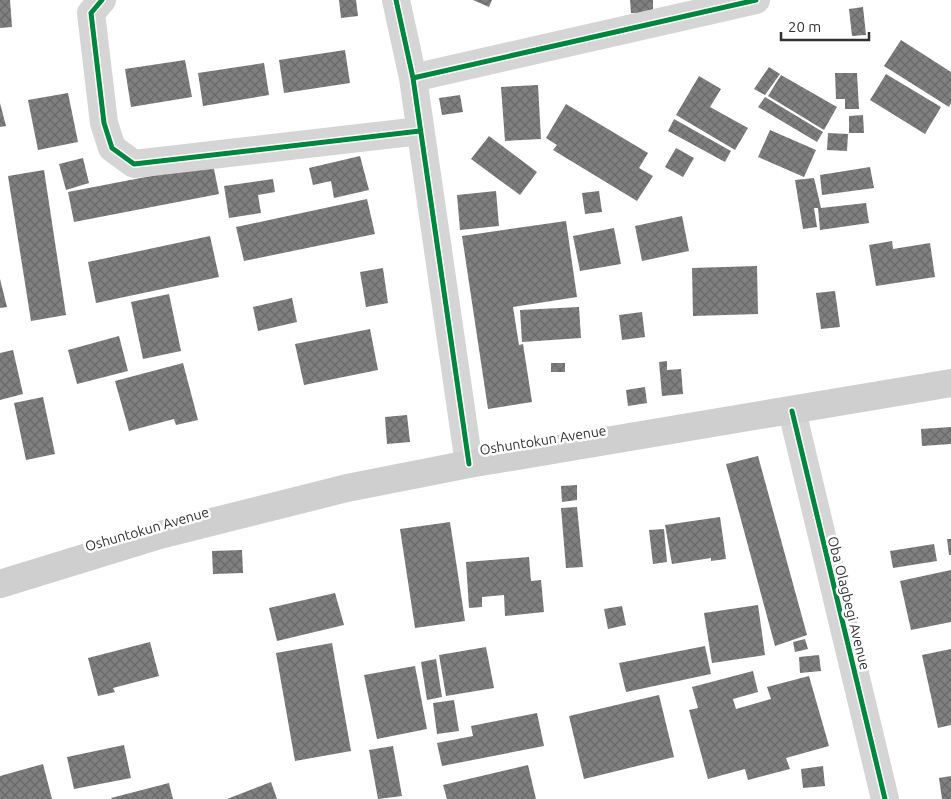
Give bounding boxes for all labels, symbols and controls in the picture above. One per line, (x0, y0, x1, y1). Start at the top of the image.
scale bar (781, 10, 868, 42)
text: 20 m (788, 18, 821, 35)
street label: Oshuntokun Avenue (479, 422, 607, 458)
street label: Oshuntokun Avenue (83, 504, 211, 554)
street label: Oba Olagbegi Avenue (825, 535, 873, 671)

